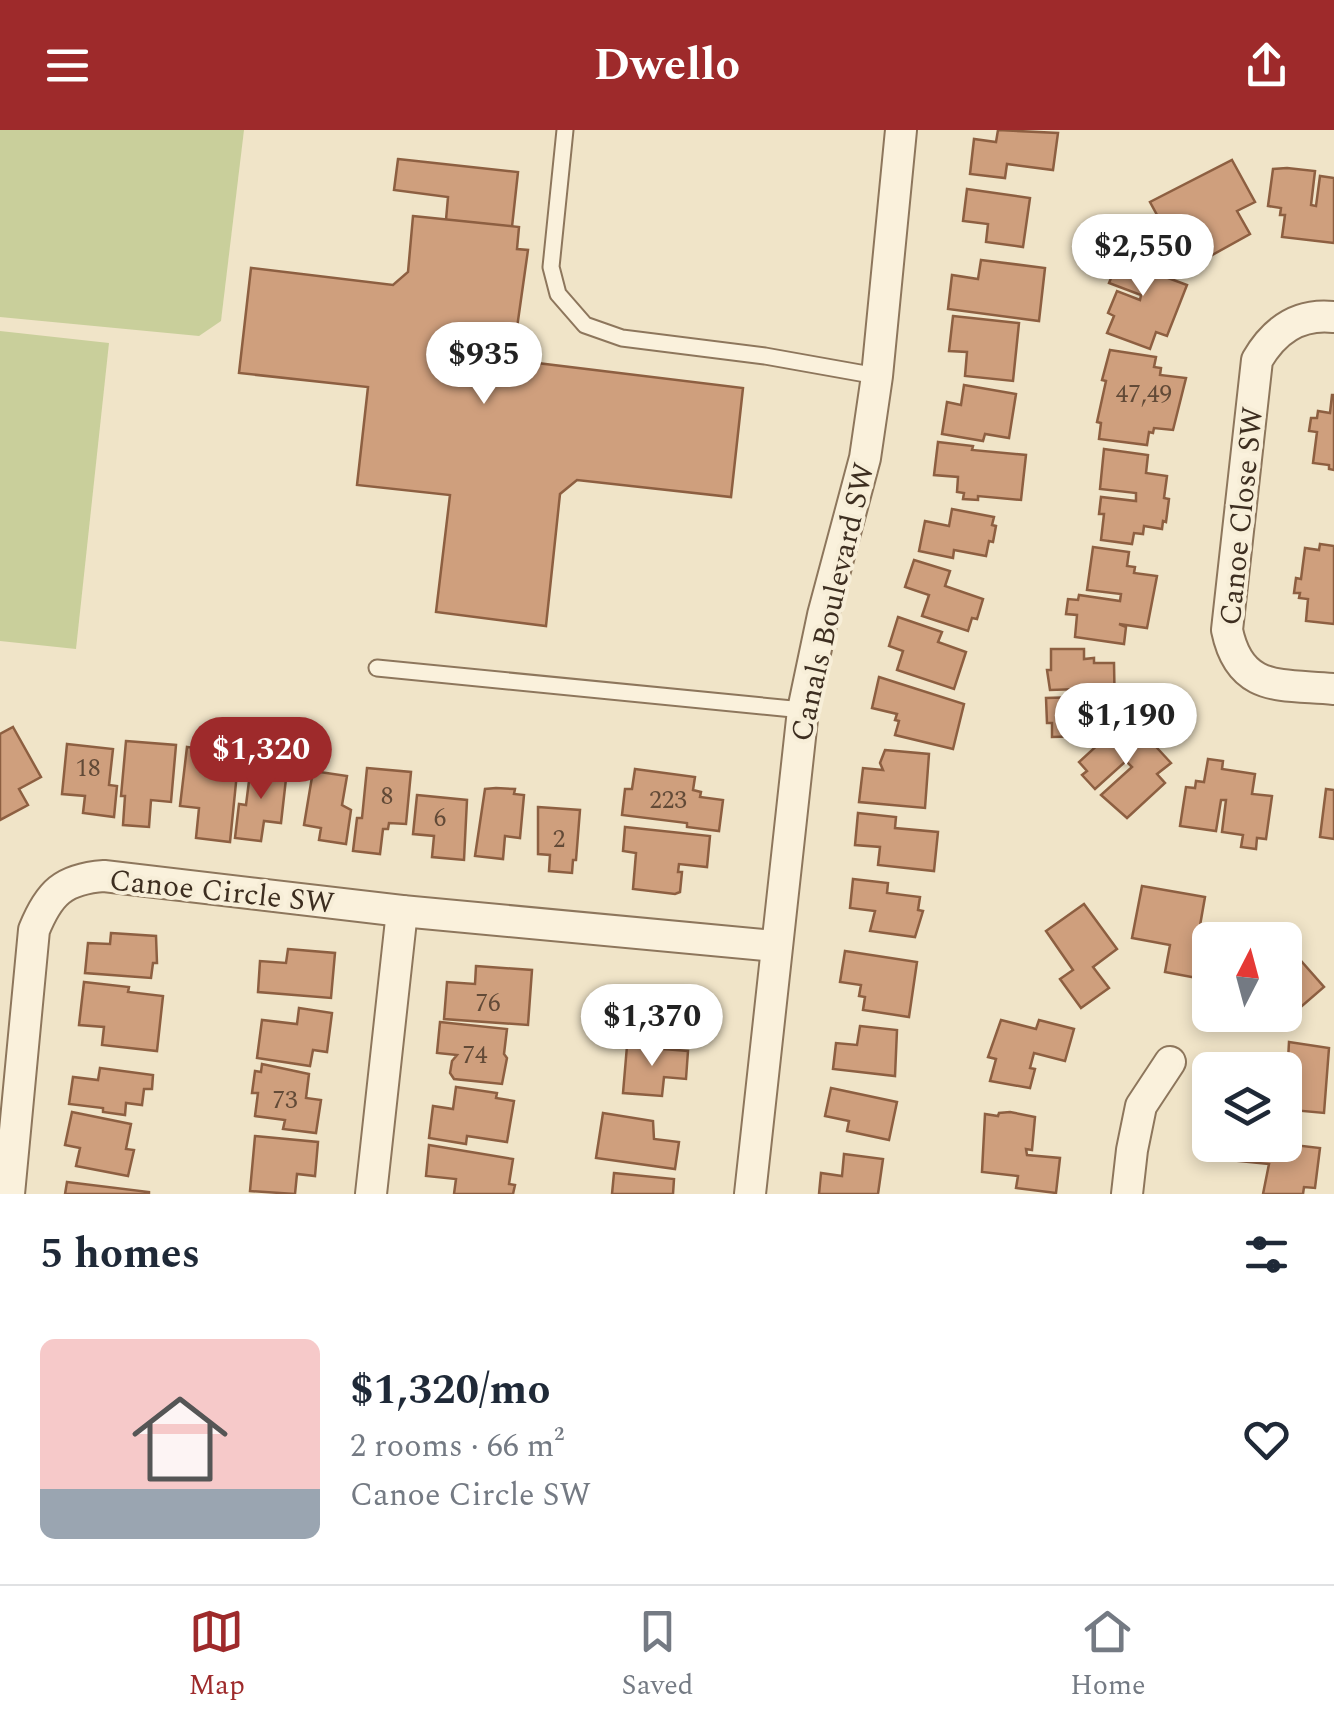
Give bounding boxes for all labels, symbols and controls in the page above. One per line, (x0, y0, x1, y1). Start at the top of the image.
text: Dwello (594, 31, 740, 100)
icon: menu (40, 38, 95, 93)
icon: share (1239, 38, 1294, 93)
pin: $2,550 (1062, 214, 1224, 299)
text: $2,550 (1094, 222, 1192, 271)
pin: $935 (425, 322, 543, 407)
text: $935 (448, 330, 520, 379)
house number: 47,49 (1116, 376, 1172, 414)
street label: Canoe Close SW (1208, 405, 1276, 628)
street label: Canals Boulevard SW (779, 458, 887, 746)
pin: $1,190 (1045, 683, 1207, 768)
text: $1,190 (1077, 691, 1175, 740)
pin: $1,320 (180, 717, 342, 802)
text: $1,320 (212, 725, 310, 774)
house number: 18 (75, 750, 101, 788)
house number: 8 (381, 778, 393, 816)
house number: 223 (649, 782, 687, 820)
house number: 6 (434, 800, 446, 838)
house number: 2 (553, 821, 565, 859)
street label: Canoe Circle SW (107, 857, 337, 927)
north arrow (1192, 922, 1302, 1032)
map controls (1192, 922, 1302, 1162)
pin: $1,370 (571, 984, 733, 1069)
house number: 76 (475, 985, 501, 1023)
text: $1,370 (603, 992, 701, 1041)
house number: 74 (462, 1037, 488, 1075)
button: layers (1192, 1052, 1302, 1162)
house number: 73 (272, 1082, 298, 1120)
text: 5 homes (40, 1223, 200, 1286)
icon: filters (1239, 1227, 1294, 1282)
text: $1,320/mo (350, 1359, 550, 1422)
icon: home (120, 1379, 240, 1499)
icon: heart (1239, 1412, 1294, 1467)
text: 2 rooms · 66 m² (350, 1422, 564, 1471)
text: Canoe Circle SW (350, 1471, 591, 1520)
tab: Map (188, 1604, 245, 1707)
tab: Saved (622, 1604, 693, 1707)
tab: Home (1070, 1604, 1146, 1707)

